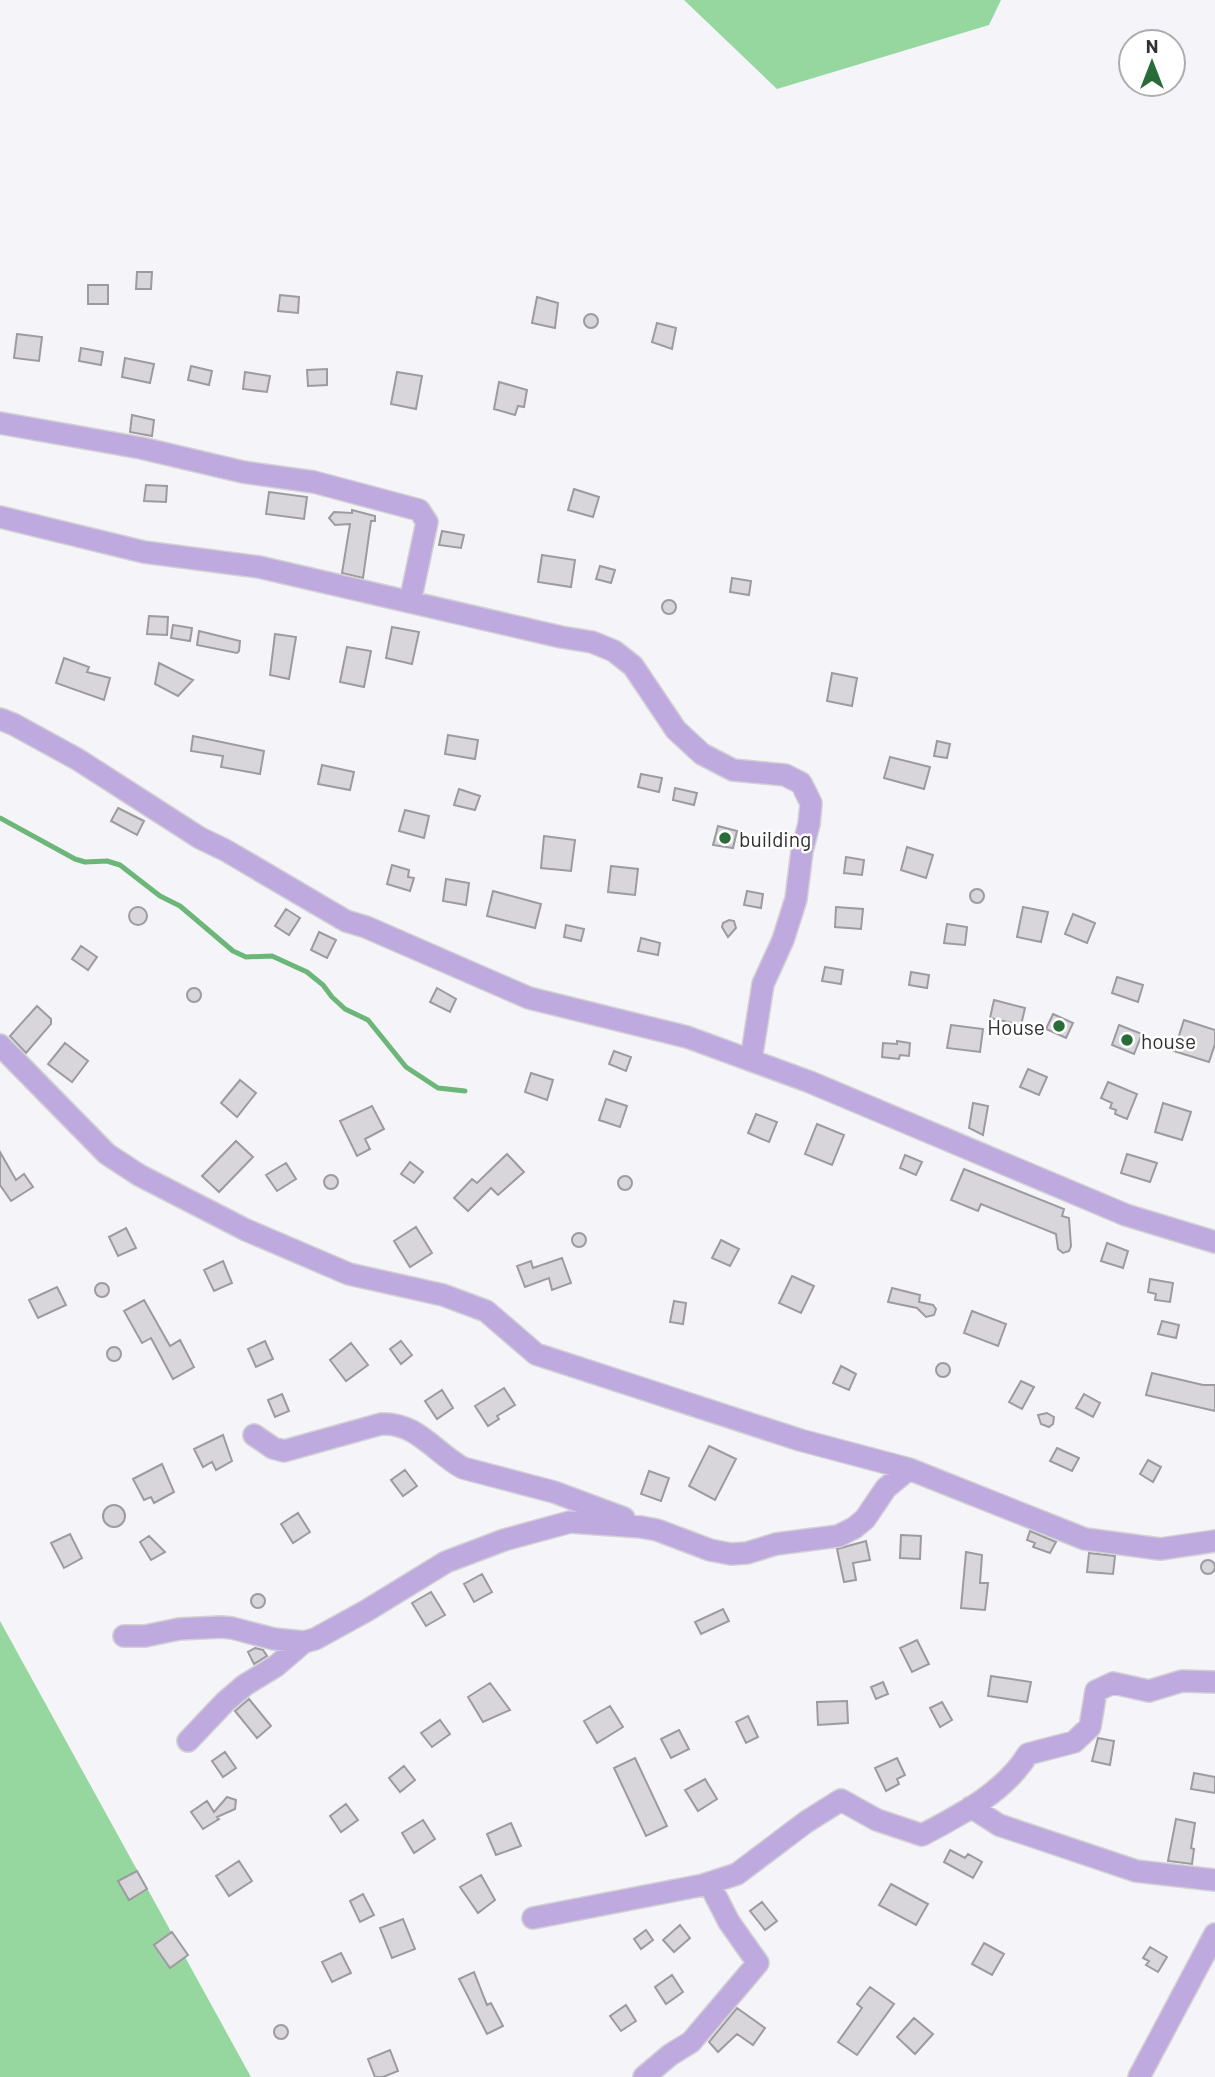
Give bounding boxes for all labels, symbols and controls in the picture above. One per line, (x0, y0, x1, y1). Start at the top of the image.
north arrow (1117, 28, 1187, 98)
text: N (1146, 34, 1158, 57)
place label: building (739, 826, 811, 851)
marker: building (717, 830, 733, 846)
place label: House (987, 1014, 1045, 1039)
marker: House (1051, 1018, 1067, 1034)
place label: house (1141, 1028, 1196, 1053)
marker: house (1119, 1032, 1135, 1048)

